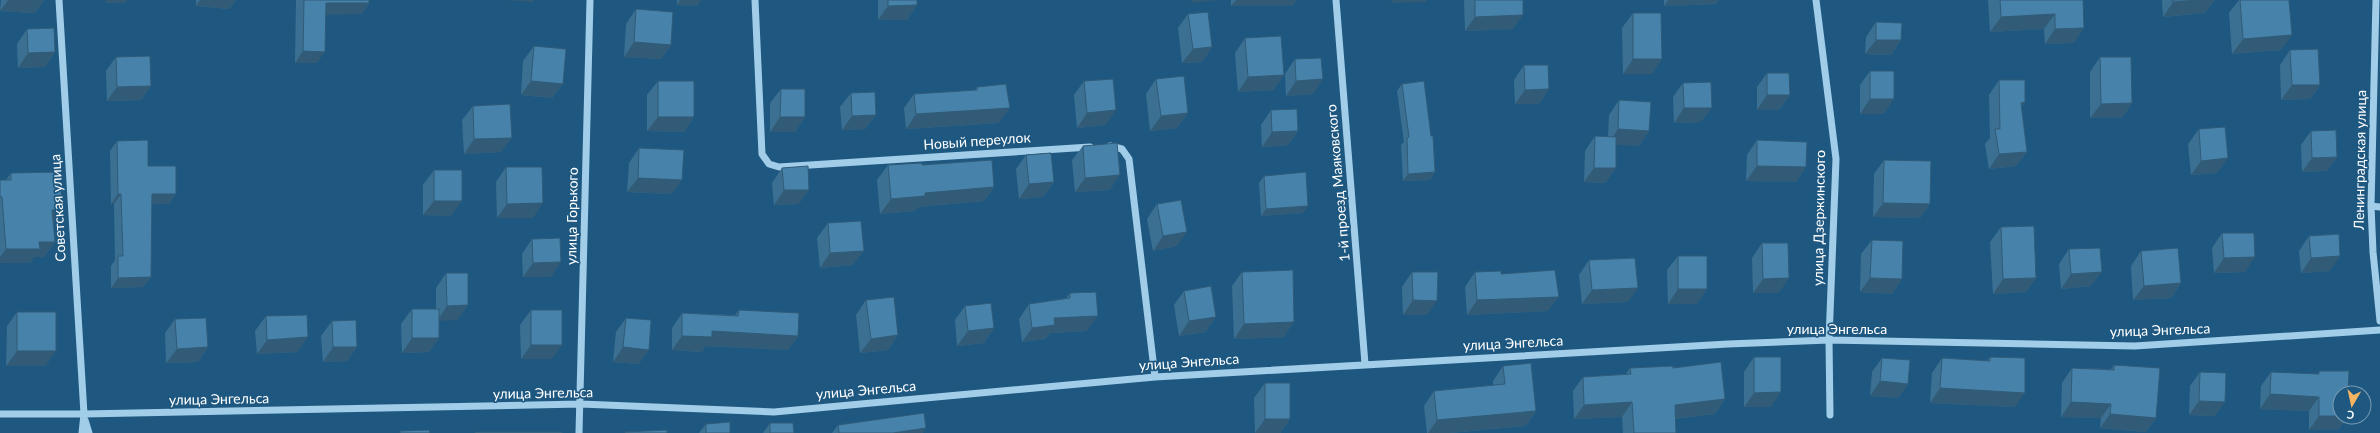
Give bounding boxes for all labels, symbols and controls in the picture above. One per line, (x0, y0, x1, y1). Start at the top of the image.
street label: Ленинградская улица (2350, 90, 2369, 231)
street label: 1-й проезд Маяковского (1322, 104, 1353, 262)
street label: Новый переулок (923, 128, 1032, 153)
street label: улица Дзержинского (1809, 150, 1828, 286)
street label: Советская улица (46, 154, 69, 262)
street label: улица Горького (562, 167, 581, 265)
street label: улица Энгельса (2110, 319, 2210, 340)
street label: улица Энгельса (1787, 320, 1887, 337)
street label: улица Энгельса (1462, 331, 1564, 354)
street label: улица Энгельса (1138, 350, 1240, 373)
street label: улица Энгельса (815, 377, 917, 402)
street label: улица Энгельса (493, 383, 593, 402)
north arrow (2332, 385, 2372, 425)
street label: улица Энгельса (169, 389, 269, 408)
text: С (2345, 408, 2355, 422)

